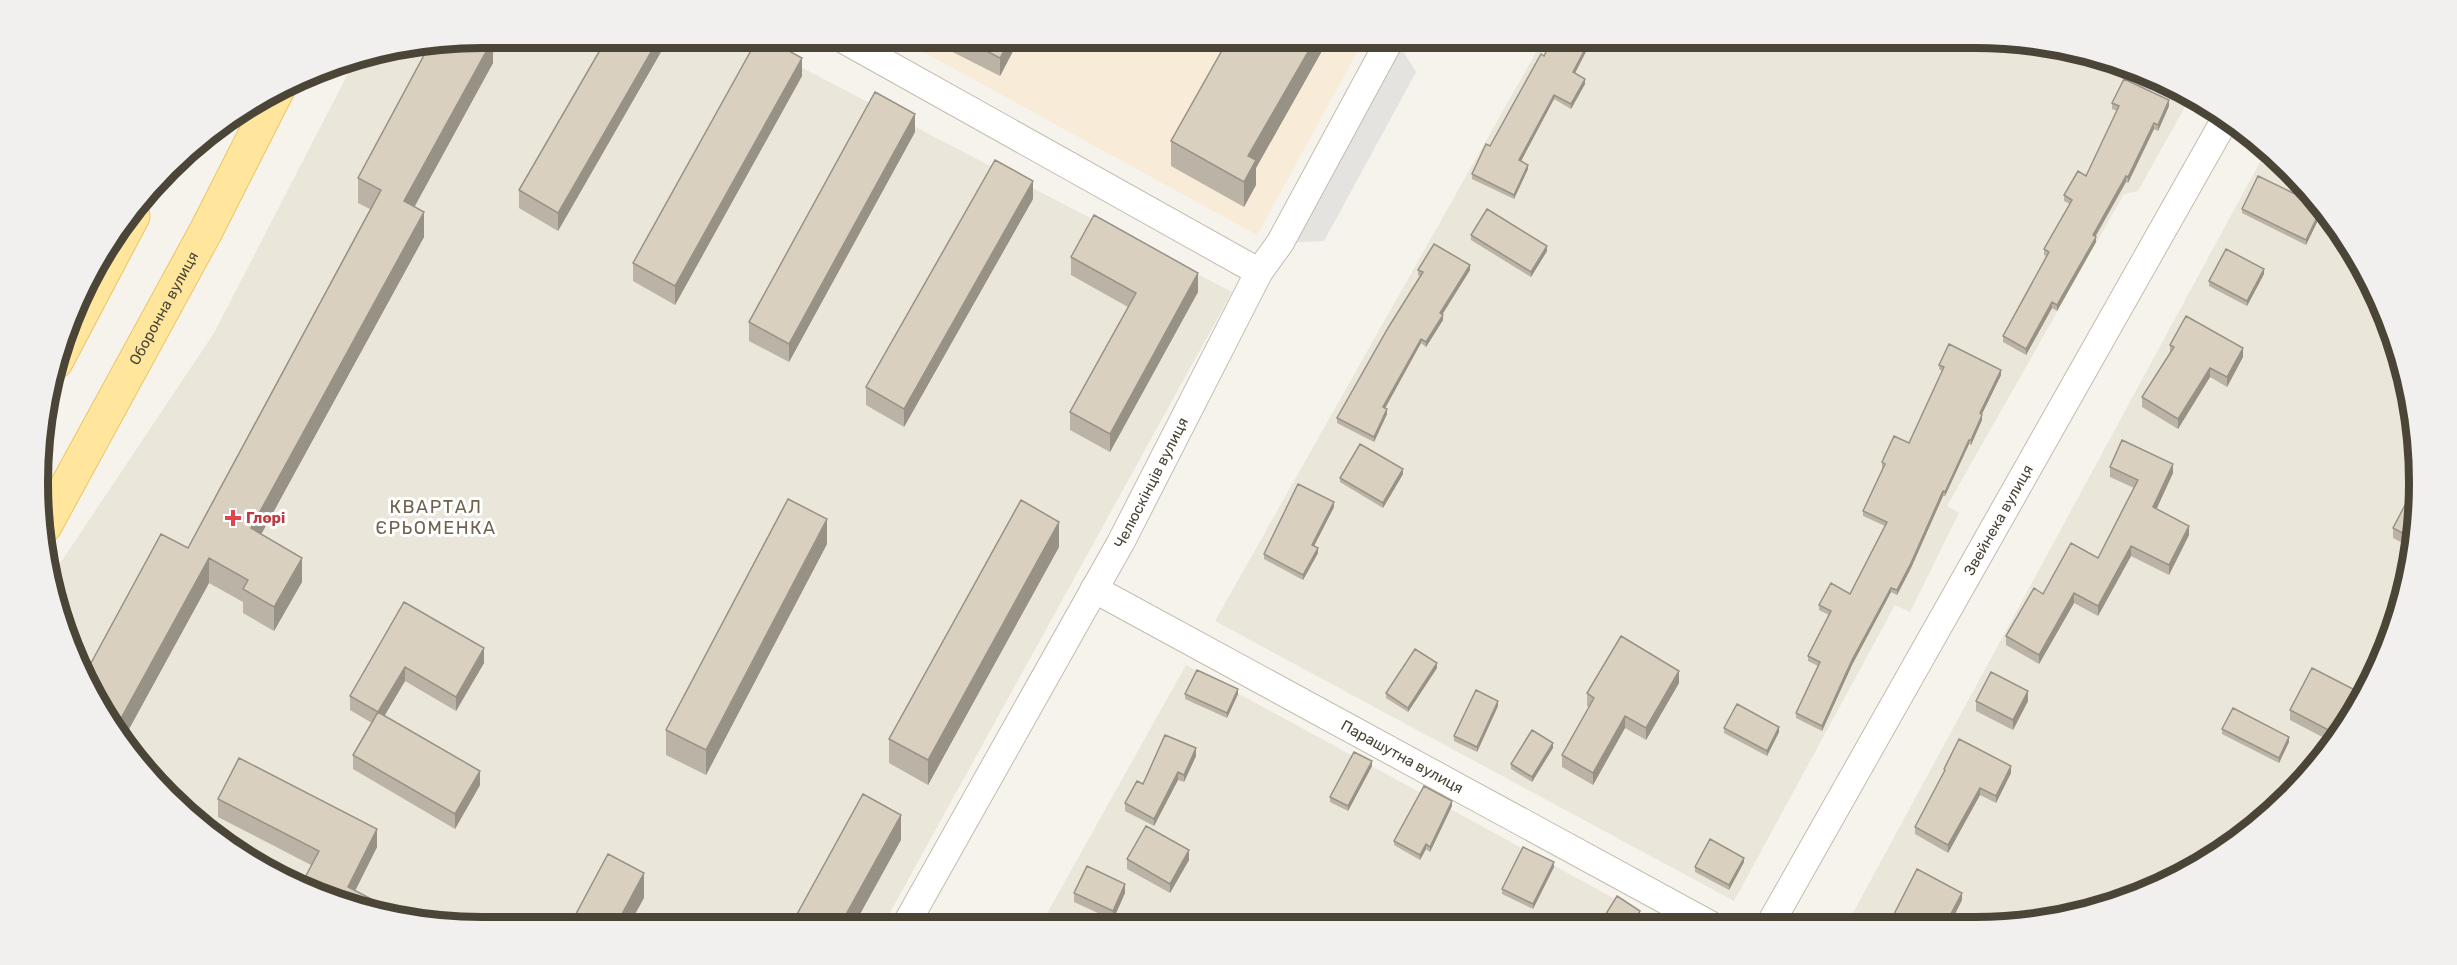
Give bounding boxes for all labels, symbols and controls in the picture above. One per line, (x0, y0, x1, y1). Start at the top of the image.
street label: Оборонна вулиця (126, 248, 202, 368)
street label: Челюскінців вулиця (1110, 414, 1192, 551)
street label: Звейнека вулиця (1960, 462, 2037, 579)
district label: КВАРТАЛ ЄРЬОМЕНКА (375, 496, 497, 539)
marker: Глорі (224, 509, 242, 527)
place label: Глорі (246, 509, 285, 527)
street label: Парашутна вулиця (1338, 716, 1467, 797)

